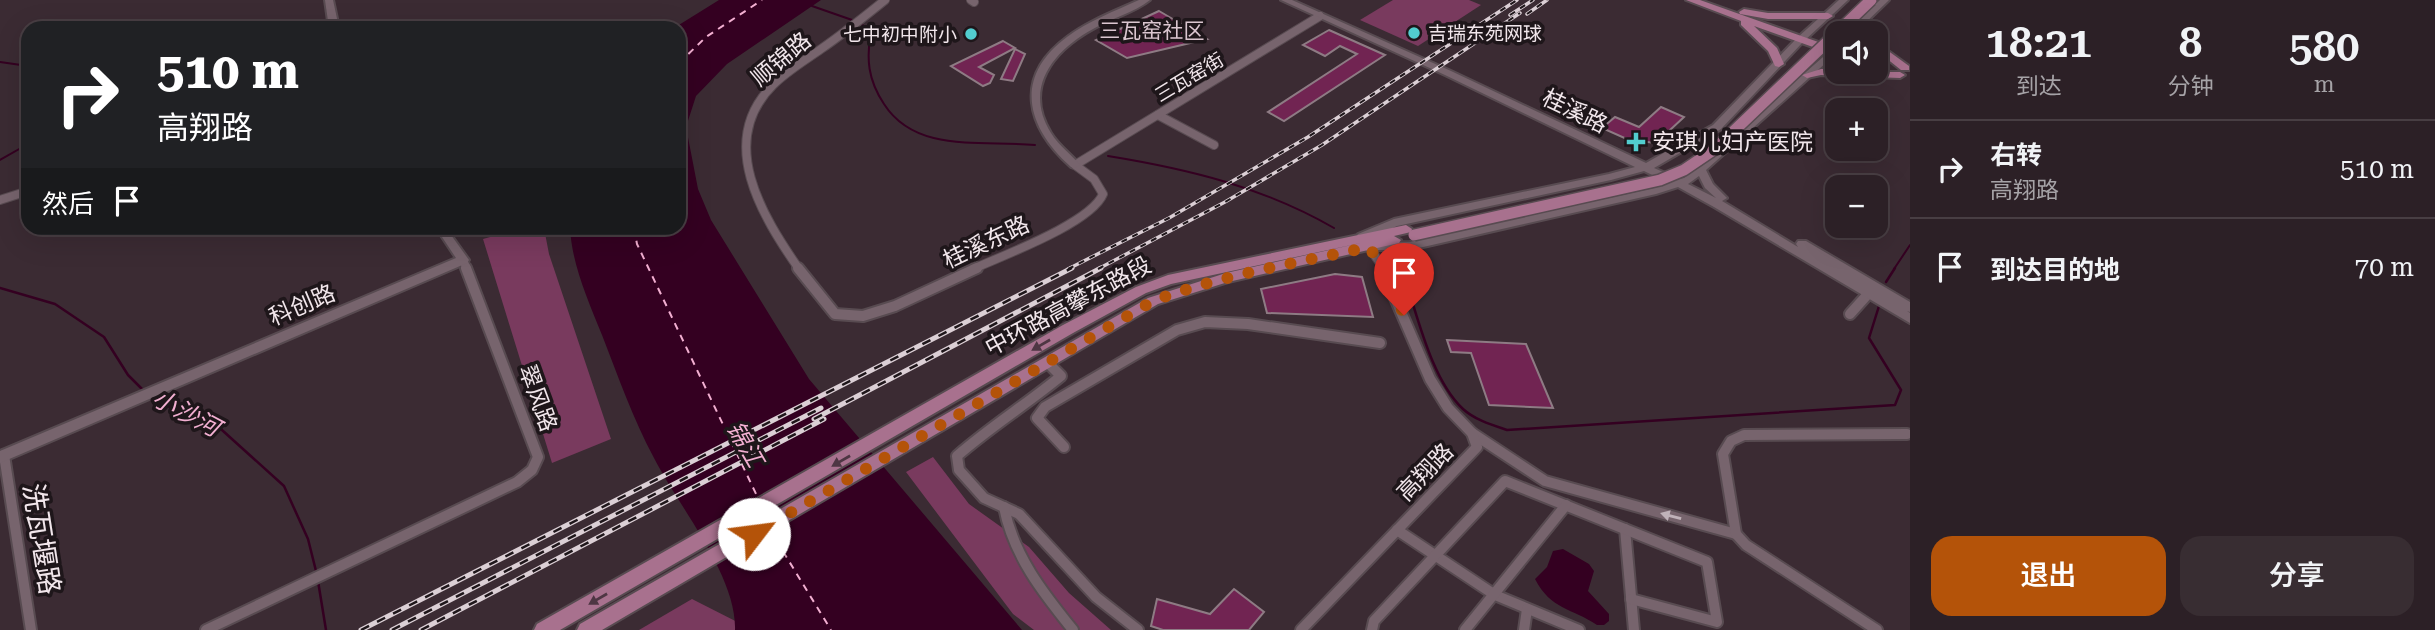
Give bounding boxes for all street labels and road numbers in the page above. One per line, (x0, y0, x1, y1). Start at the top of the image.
street label: 顺锦路 (746, 27, 816, 92)
street label: 三瓦窑街 (1151, 48, 1228, 107)
street label: 桂溪路 (1538, 84, 1612, 139)
street label: 桂溪东路 (939, 211, 1034, 274)
street label: 中环路高攀东路段 (981, 251, 1156, 362)
street label: 科创路 (265, 280, 339, 331)
street label: 翠风路 (513, 361, 562, 435)
street label: 高翔路 (1392, 438, 1459, 507)
street label: 洗瓦堰路 (16, 481, 67, 597)

